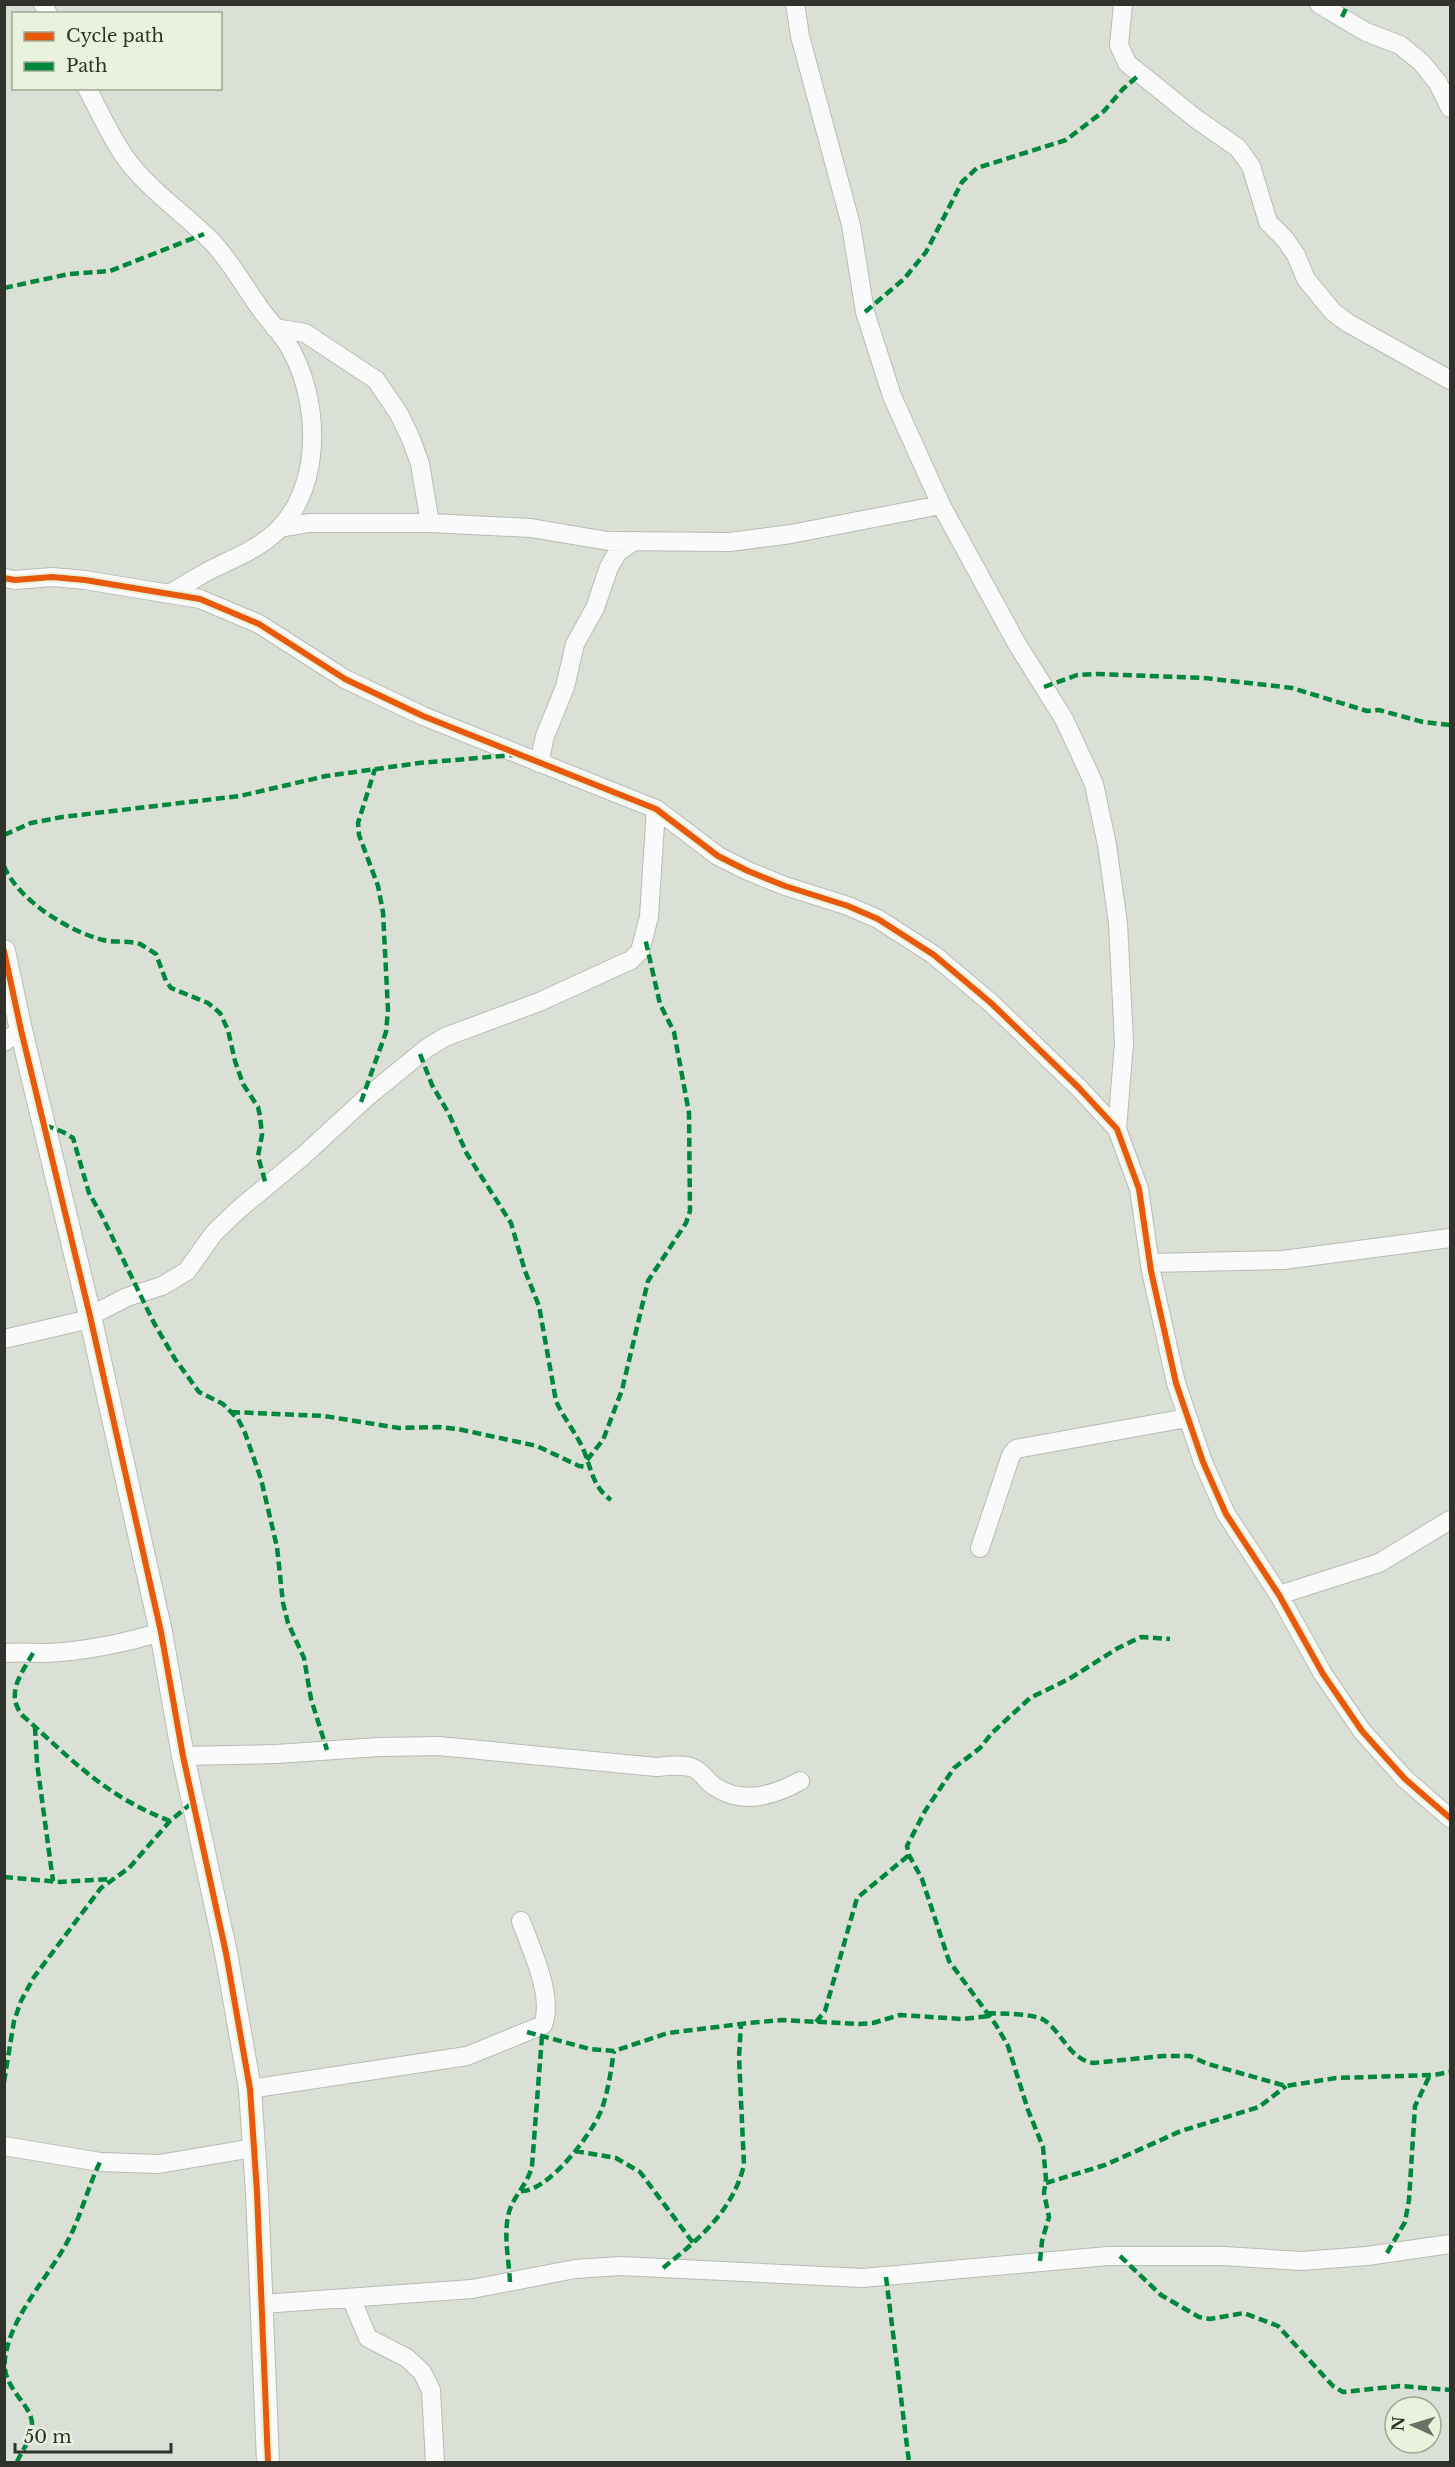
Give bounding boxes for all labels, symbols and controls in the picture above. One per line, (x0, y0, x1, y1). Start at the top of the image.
legend (12, 12, 222, 90)
text: Cycle path (66, 25, 164, 47)
text: Path (66, 55, 107, 77)
north arrow (1383, 2395, 1443, 2455)
scale bar (15, 2416, 171, 2454)
text: N (1388, 2416, 1409, 2432)
text: 50 m (24, 2426, 72, 2448)

